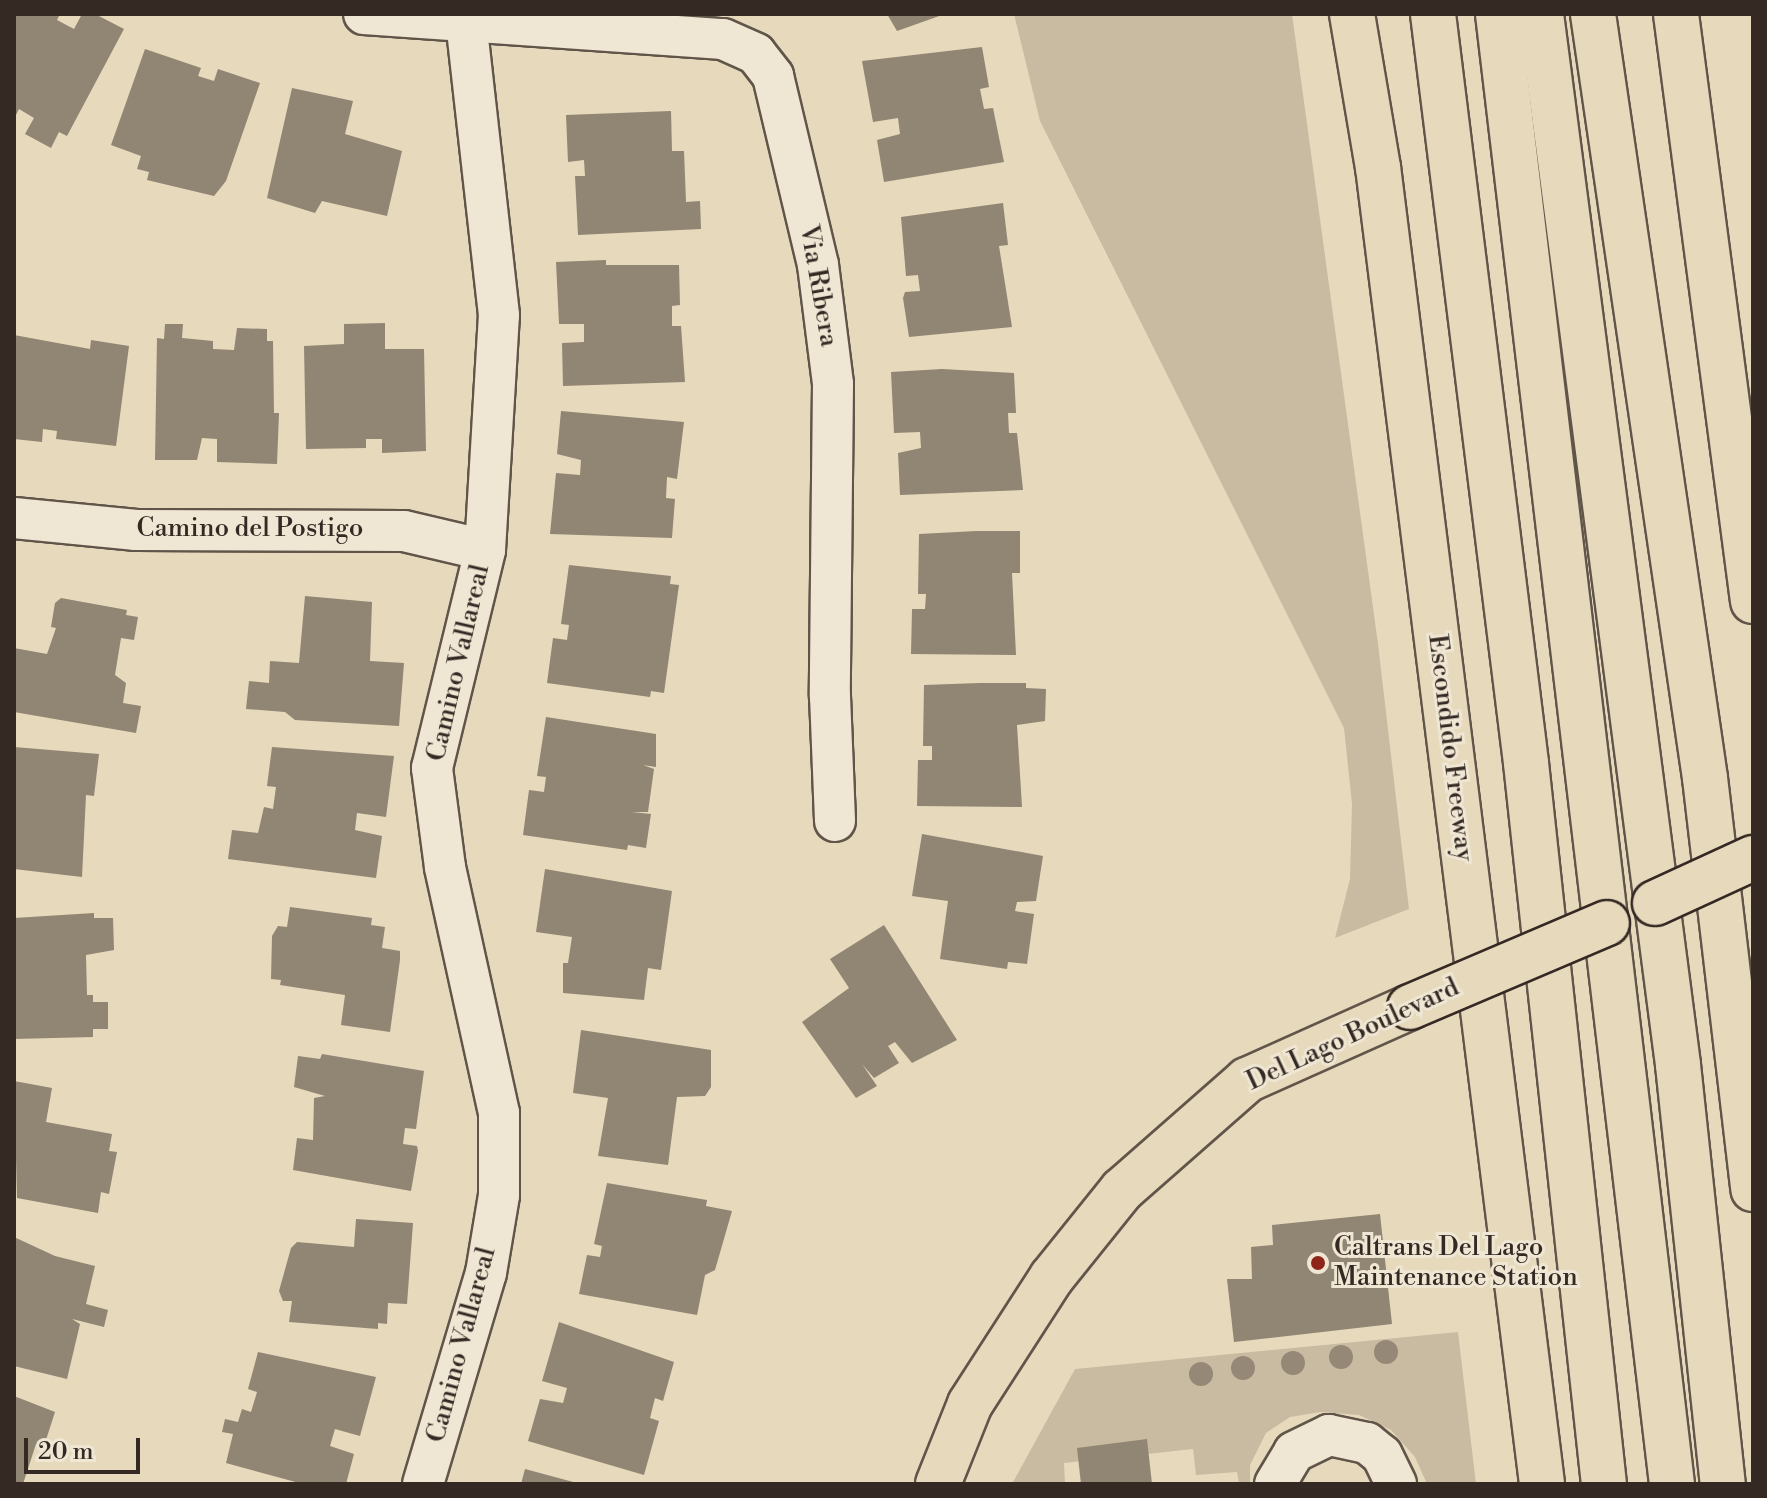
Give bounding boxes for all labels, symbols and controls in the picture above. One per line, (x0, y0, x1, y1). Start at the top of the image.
street label: Via Ribera (792, 223, 844, 349)
street label: Camino del Postigo (137, 513, 363, 545)
street label: Camino Vallareal (421, 562, 497, 764)
street label: Escondido Freeway (1421, 633, 1479, 863)
street label: Del Lago Boulevard (1242, 972, 1464, 1098)
place label: Caltrans Del Lago Maintenance Station (1334, 1232, 1578, 1294)
street label: Camino Vallareal (421, 1244, 503, 1446)
marker: Caltrans Del Lago Maintenance Station (1309, 1254, 1327, 1272)
scale bar (28, 1422, 144, 1472)
text: 20 m (38, 1437, 94, 1467)

